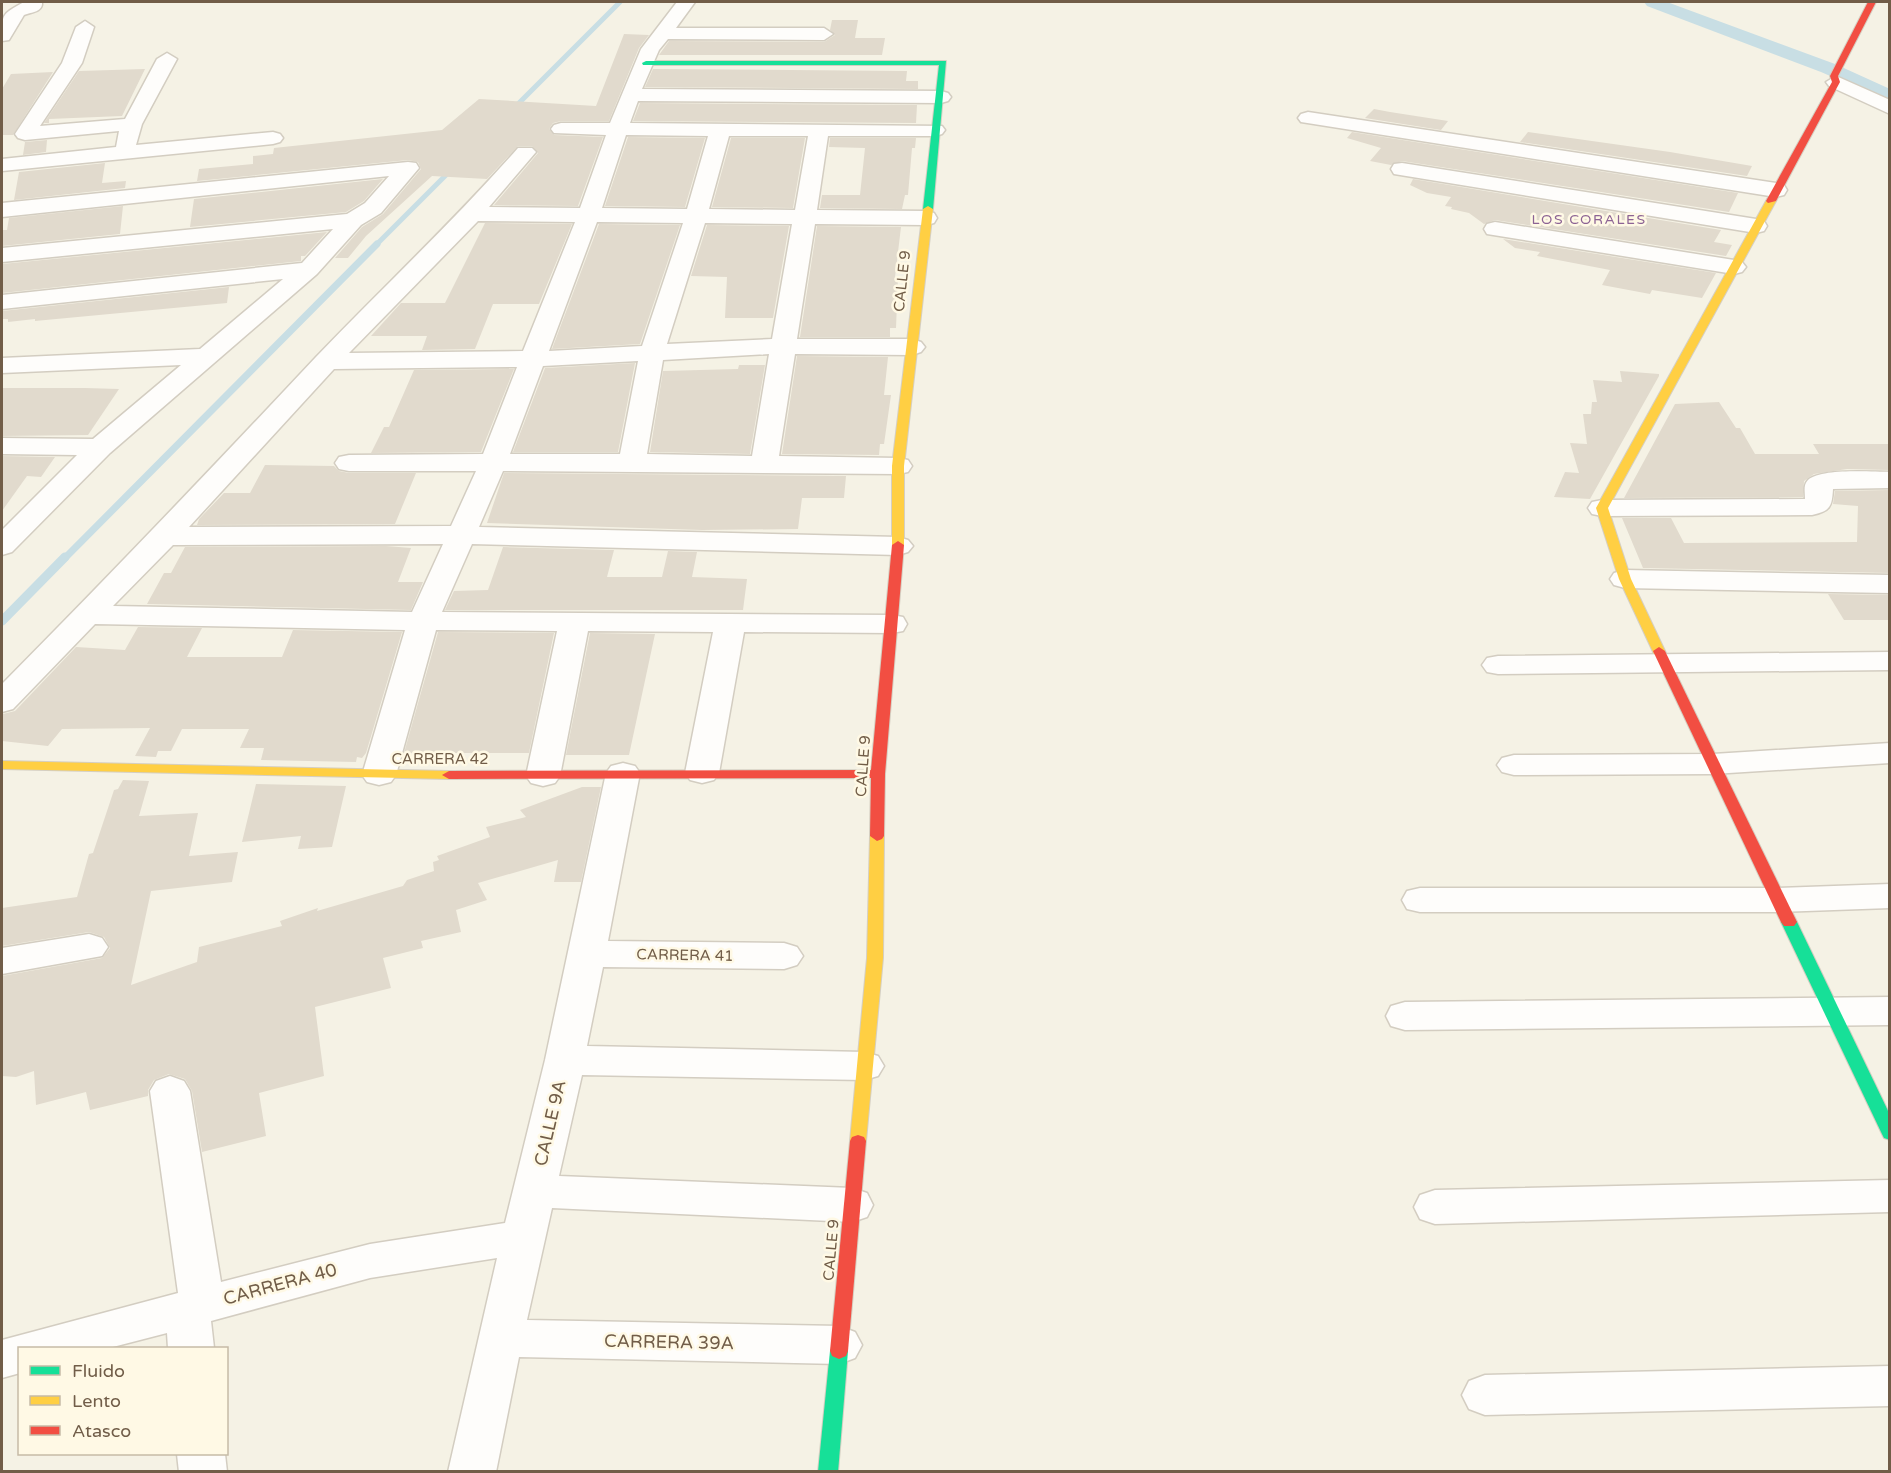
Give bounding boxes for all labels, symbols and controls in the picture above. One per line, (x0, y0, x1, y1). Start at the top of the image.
district label: LOS CORALES (1531, 211, 1647, 228)
street label: CALLE 9 (890, 249, 914, 313)
street label: CALLE 9 (852, 735, 874, 797)
street label: CARRERA 42 (391, 750, 489, 768)
street label: CARRERA 41 (636, 945, 734, 965)
street label: CALLE 9A (529, 1078, 571, 1168)
street label: CALLE 9 (819, 1218, 843, 1282)
street label: CARRERA 40 (221, 1258, 339, 1310)
street label: CARRERA 39A (604, 1330, 734, 1354)
legend (18, 1347, 228, 1455)
text: Fluido (72, 1360, 125, 1382)
text: Lento (72, 1390, 121, 1412)
text: Atasco (72, 1420, 131, 1442)

